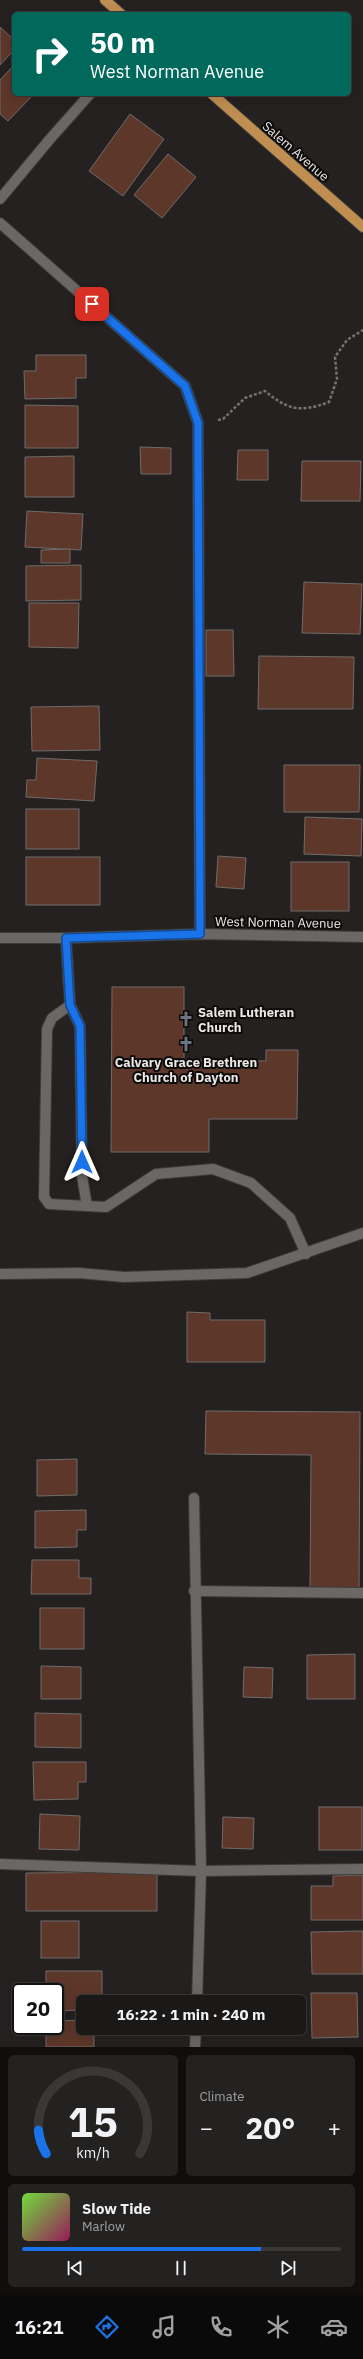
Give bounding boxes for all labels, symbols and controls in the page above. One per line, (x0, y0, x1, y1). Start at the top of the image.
text: 50 m (90, 24, 155, 61)
icon: right (24, 28, 76, 80)
text: West Norman Avenue (90, 60, 264, 83)
street label: Salem Avenue (259, 118, 333, 185)
pin (75, 287, 109, 321)
icon: arrive (81, 293, 103, 315)
street label: West Norman Avenue (215, 913, 341, 932)
place label: Salem Lutheran Church (198, 1004, 294, 1036)
church icon: Salem Lutheran Church (177, 1010, 195, 1028)
church icon: Calvary Grace Brethren Church of Dayton (177, 1035, 195, 1053)
place label: Calvary Grace Brethren Church of Dayton (115, 1054, 257, 1086)
position arrow (61, 1141, 103, 1183)
speed limit sign: 20 (12, 1983, 64, 2035)
text: 16:22 · 1 min · 240 m (117, 2005, 265, 2024)
text: Climate (200, 2088, 244, 2105)
text: 15 (68, 2093, 118, 2147)
text: 20° (245, 2108, 295, 2147)
text: − (200, 2113, 213, 2142)
text: + (328, 2113, 341, 2142)
text: km/h (76, 2142, 110, 2161)
text: Slow Tide (82, 2199, 151, 2218)
text: Marlow (82, 2218, 125, 2235)
icon: previous (64, 2257, 86, 2279)
icon: pause (170, 2257, 192, 2279)
icon: next (277, 2257, 299, 2279)
icon: directions (93, 2313, 121, 2341)
icon: music (150, 2313, 178, 2341)
icon: phone (207, 2313, 235, 2341)
icon: climate (264, 2313, 292, 2341)
icon: car (320, 2313, 348, 2341)
text: 16:21 (14, 2316, 64, 2339)

